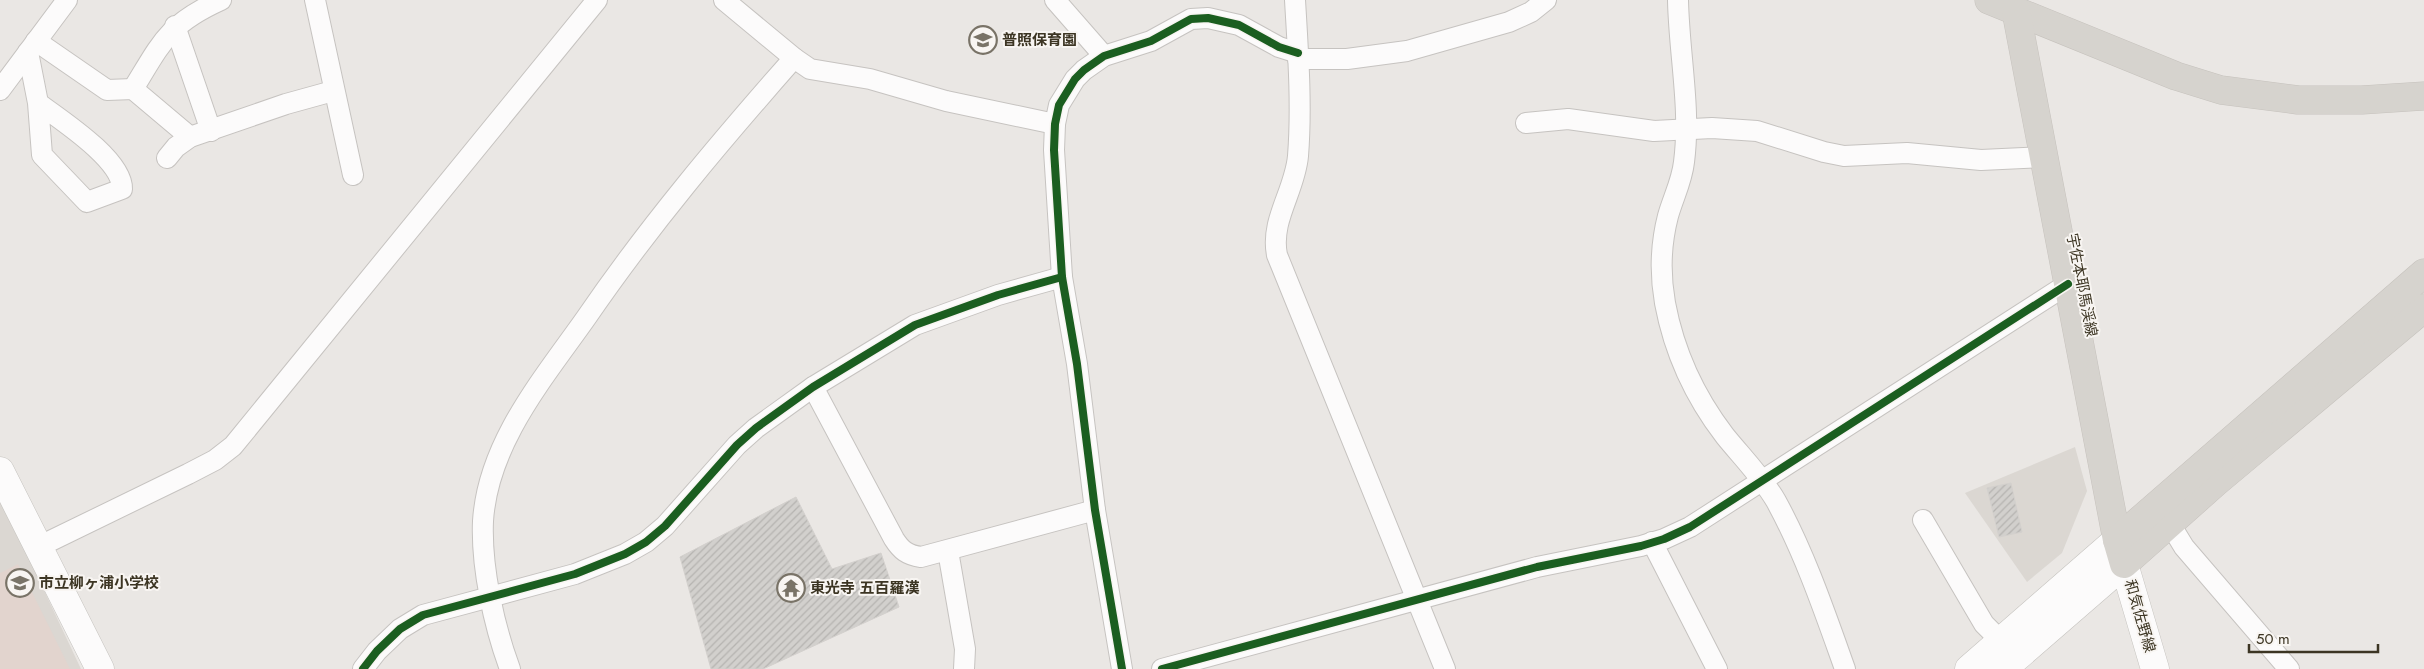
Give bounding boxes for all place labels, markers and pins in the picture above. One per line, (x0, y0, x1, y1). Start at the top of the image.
school or university icon: 普照保育園 (968, 25, 998, 55)
place label: 普照保育園 (1002, 29, 1077, 51)
school or university icon: 市立柳ヶ浦小学校 (5, 568, 35, 598)
place label: 市立柳ヶ浦小学校 (39, 572, 159, 594)
temple icon: 東光寺 五百羅漢 (776, 573, 806, 603)
place label: 東光寺 五百羅漢 (810, 577, 920, 599)

